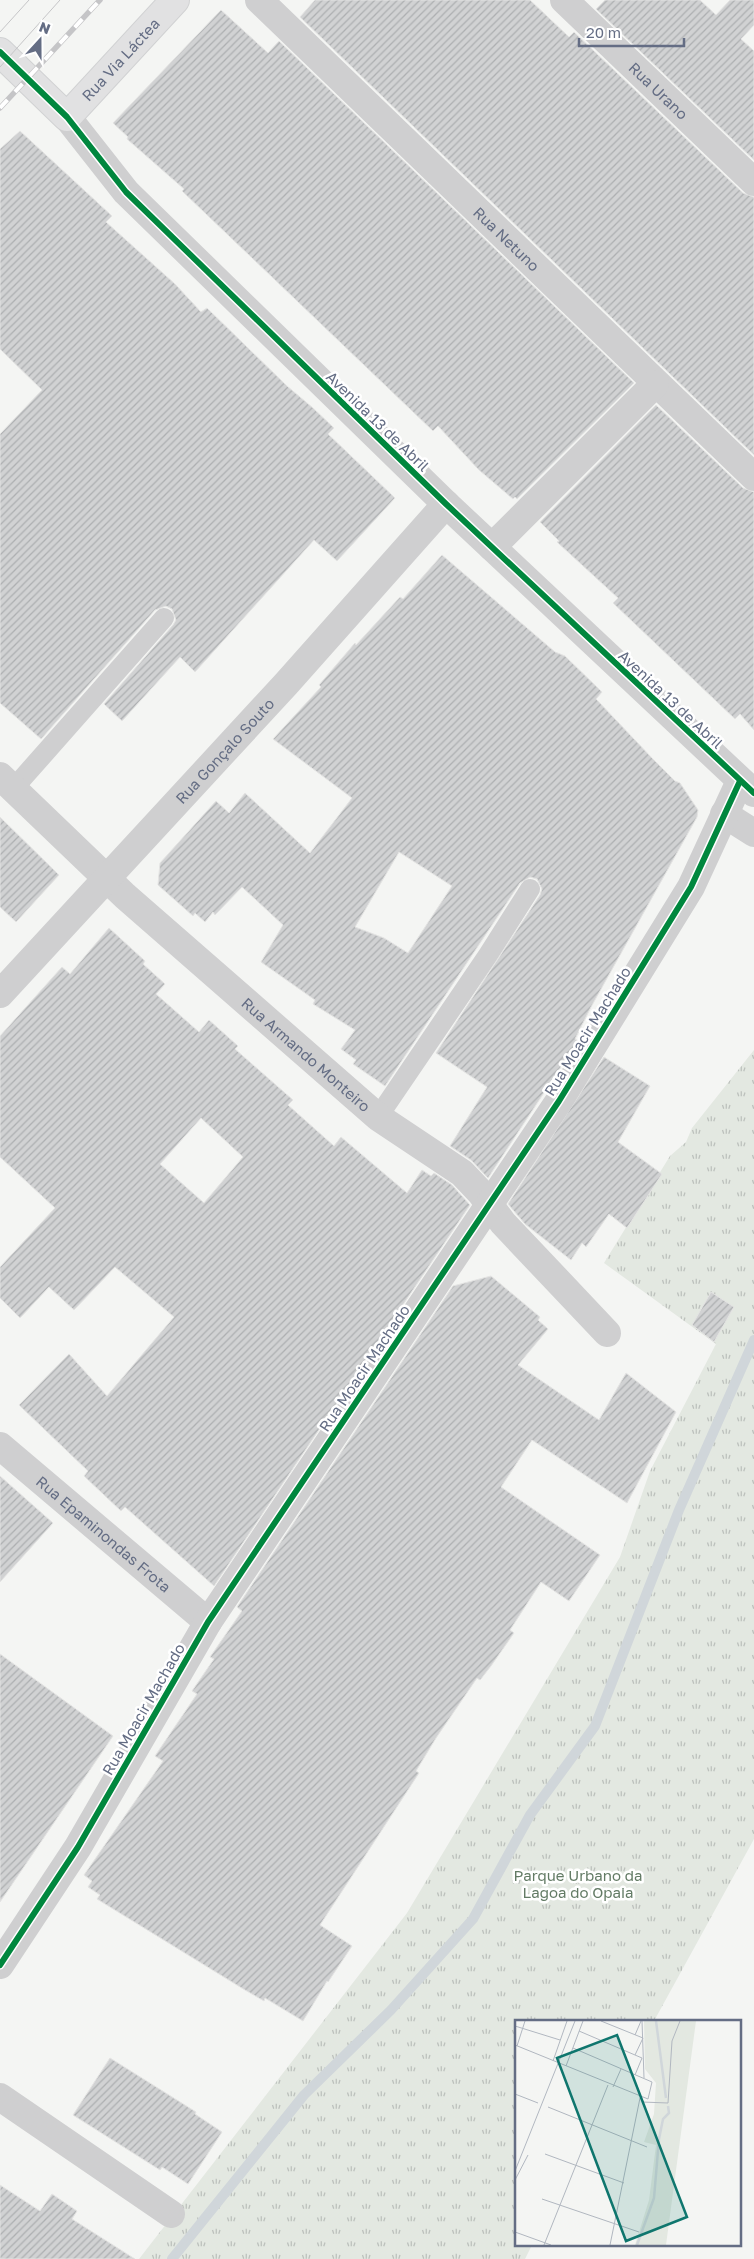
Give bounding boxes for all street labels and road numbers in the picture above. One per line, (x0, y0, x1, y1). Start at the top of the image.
street label: Rua Via Láctea (78, 14, 163, 104)
street label: Rua Urano (625, 58, 692, 123)
street label: Rua Netuno (470, 203, 543, 275)
street label: Avenida 13 de Abril (323, 367, 433, 475)
street label: Avenida 13 de Abril (615, 646, 727, 752)
street label: Rua Gonçalo Souto (171, 694, 277, 807)
street label: Rua Moacir Machado (540, 963, 634, 1099)
street label: Rua Armando Monteiro (238, 993, 374, 1115)
street label: Rua Moacir Machado (315, 1301, 413, 1435)
street label: Rua Epaminondas Frota (33, 1472, 175, 1596)
street label: Rua Moacir Machado (98, 1640, 188, 1778)

